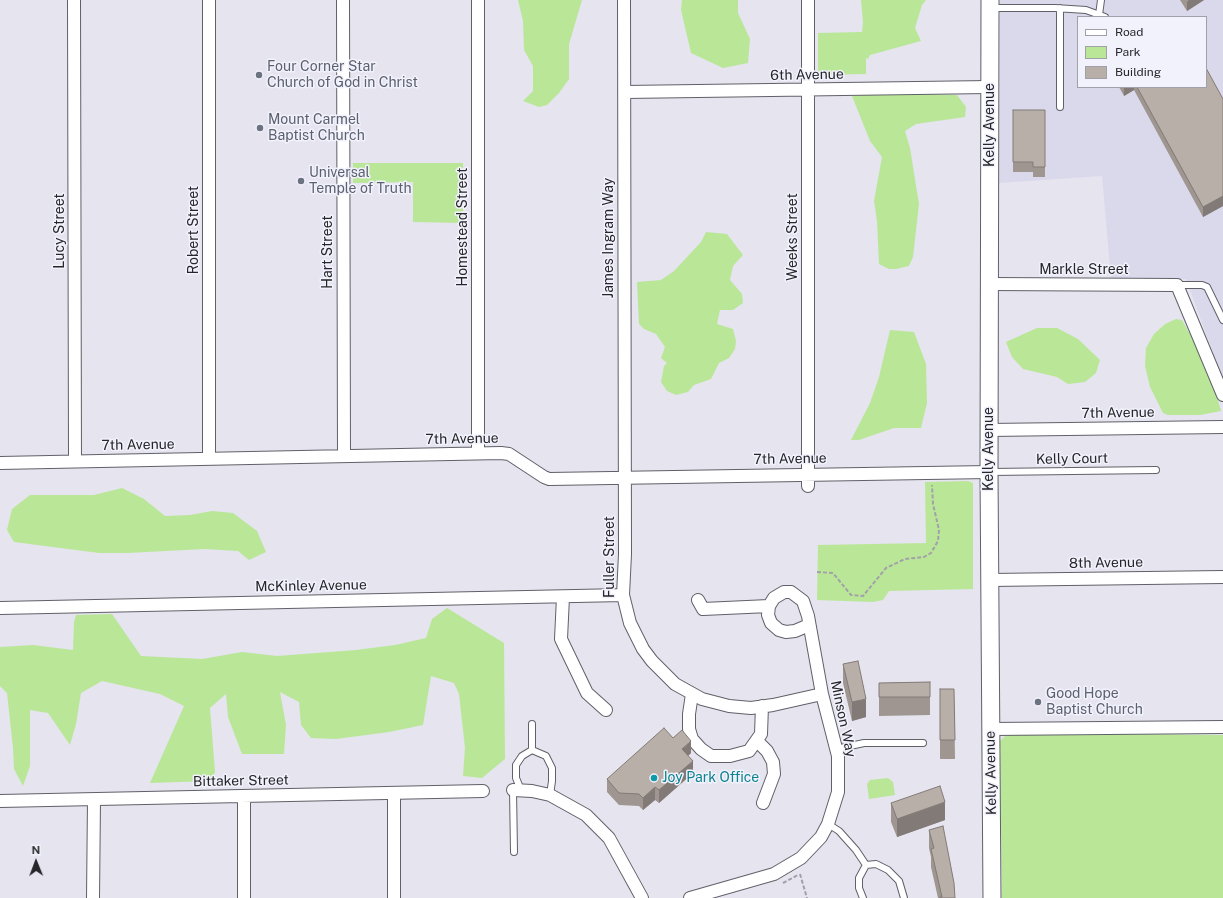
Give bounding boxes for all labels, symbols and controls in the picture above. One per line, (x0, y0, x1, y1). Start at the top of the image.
legend (1077, 16, 1207, 88)
text: Road (1115, 25, 1143, 39)
text: Park (1115, 45, 1141, 59)
place label: Four Corner Star Church of God in Christ (267, 59, 418, 92)
text: Building (1115, 65, 1161, 79)
street label: 6th Avenue (770, 66, 844, 84)
marker: Four Corner Star Church of God in Christ (254, 70, 264, 80)
street label: Kelly Avenue (982, 83, 998, 167)
place label: Mount Carmel Baptist Church (268, 112, 365, 144)
marker: Mount Carmel Baptist Church (255, 123, 265, 133)
place label: Universal Temple of Truth (309, 165, 411, 198)
street label: Homestead Street (455, 168, 471, 286)
marker: Universal Temple of Truth (296, 176, 306, 186)
street label: James Ingram Way (601, 178, 617, 298)
street label: Robert Street (186, 186, 202, 274)
street label: Lucy Street (52, 193, 68, 269)
street label: Weeks Street (785, 193, 801, 281)
street label: Hart Street (320, 215, 336, 289)
street label: Markle Street (1039, 262, 1129, 278)
street label: 7th Avenue (1081, 404, 1155, 422)
street label: Kelly Avenue (981, 407, 997, 491)
street label: 7th Avenue (425, 430, 499, 448)
street label: 7th Avenue (101, 436, 175, 454)
street label: 7th Avenue (753, 450, 827, 468)
street label: Kelly Court (1036, 450, 1108, 468)
street label: Fuller Street (602, 516, 618, 598)
street label: 8th Avenue (1069, 554, 1143, 572)
street label: McKinley Avenue (255, 577, 367, 595)
street label: Minson Way (827, 679, 859, 759)
place label: Good Hope Baptist Church (1046, 686, 1143, 718)
marker: Good Hope Baptist Church (1033, 697, 1043, 707)
street label: Kelly Avenue (982, 731, 1000, 815)
place label: Joy Park Office (662, 770, 759, 786)
street label: Bittaker Street (193, 772, 289, 790)
marker: Joy Park Office (649, 773, 659, 783)
north arrow (16, 842, 56, 882)
text: N (31, 844, 40, 856)

